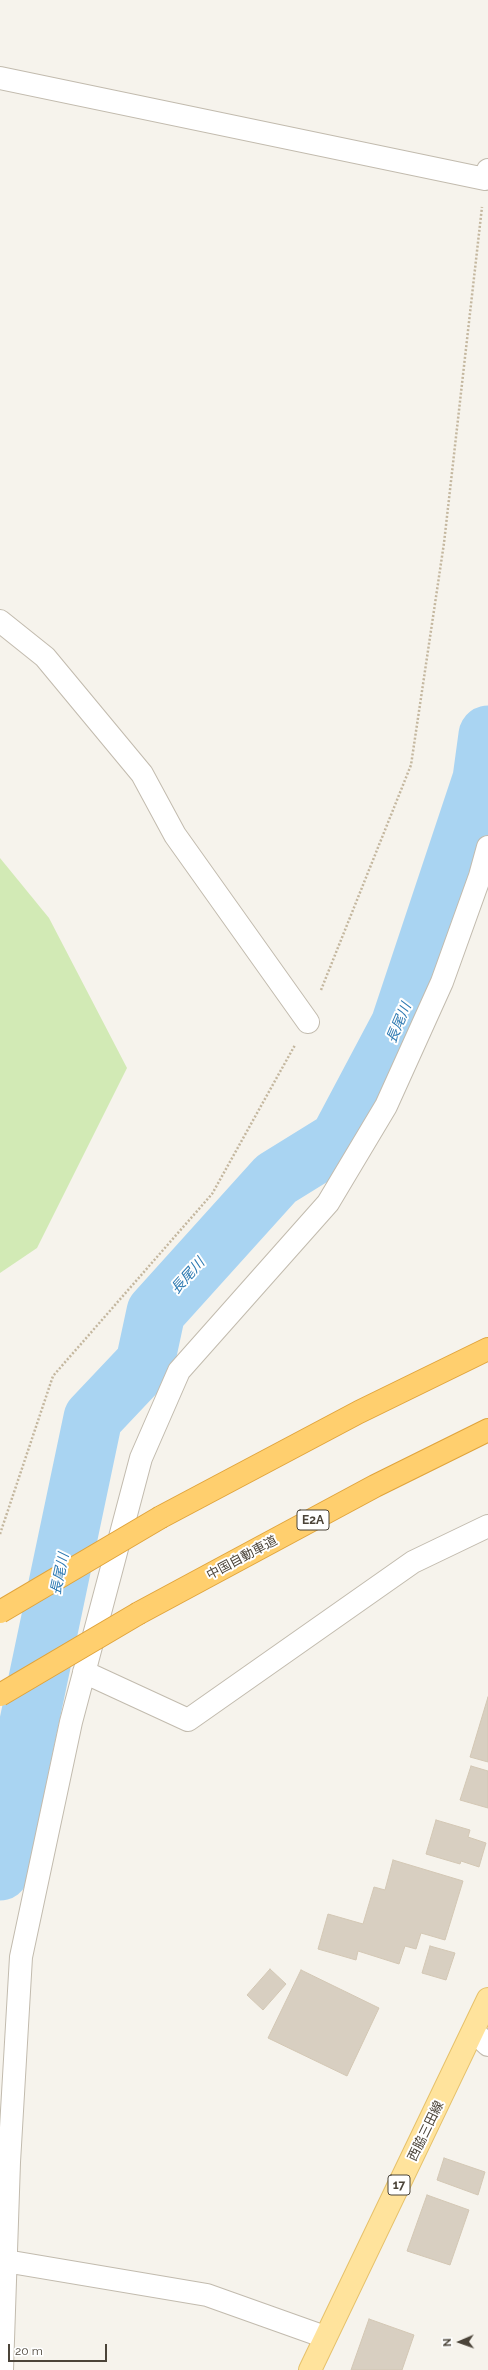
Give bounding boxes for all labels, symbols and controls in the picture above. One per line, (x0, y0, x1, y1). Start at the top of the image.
water label: 長尾川 (383, 1000, 415, 1046)
water label: 長尾川 (168, 1255, 208, 1297)
road number: E2A (297, 1510, 329, 1530)
street label: 中国自動車道 (204, 1533, 280, 1583)
water label: 長尾川 (47, 1552, 73, 1596)
street label: 西脇三田線 (405, 2098, 447, 2164)
road number: 17 (388, 2175, 410, 2195)
north arrow (440, 2322, 480, 2362)
scale bar (10, 2336, 109, 2362)
text: N (441, 2338, 454, 2347)
text: 20 m (15, 2344, 43, 2358)

